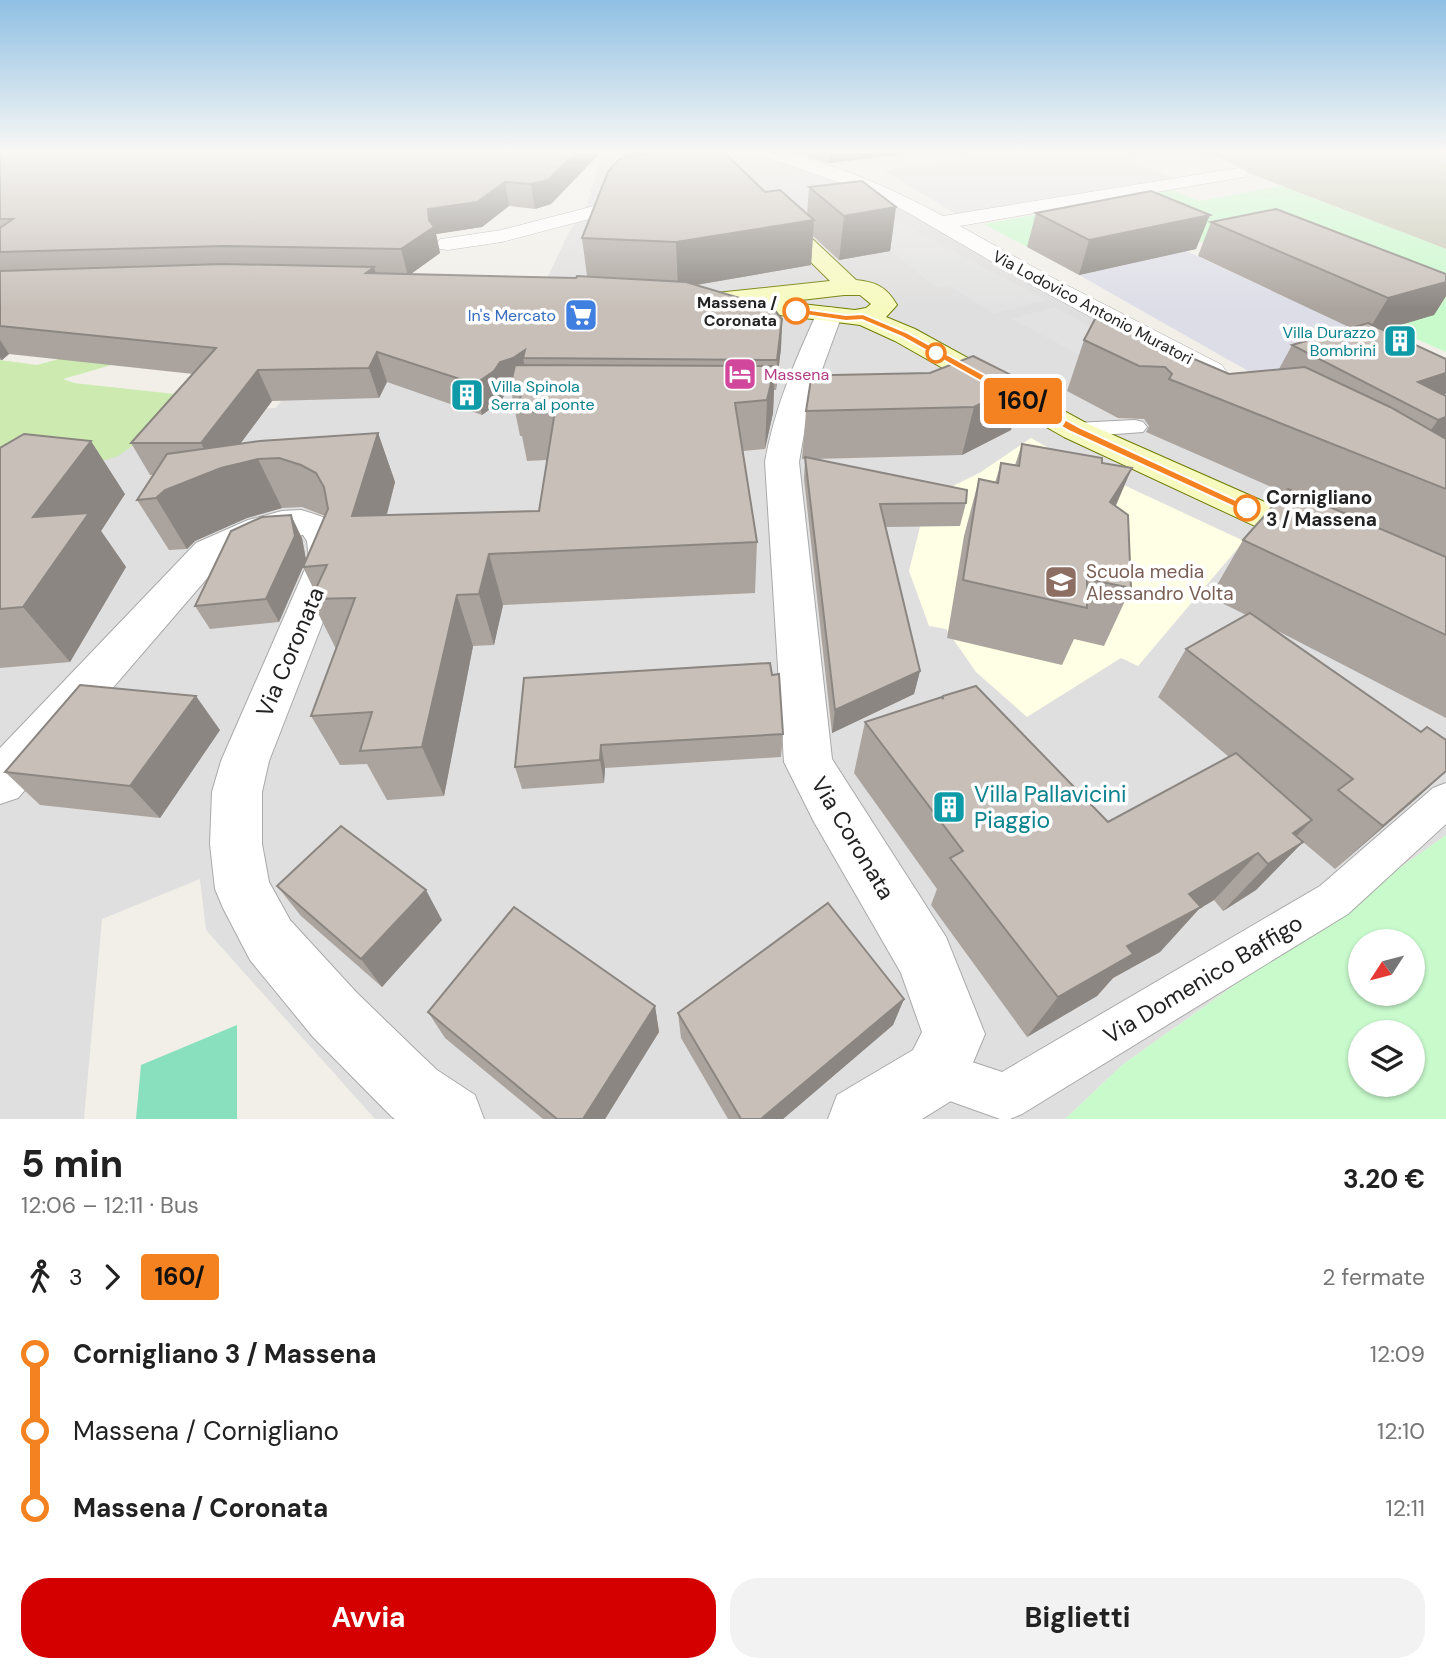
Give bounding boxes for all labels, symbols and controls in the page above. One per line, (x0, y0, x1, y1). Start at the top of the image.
street label: Via Lodovico Antonio Muratori (989, 246, 1197, 369)
place label: Massena / Coronata (697, 292, 777, 331)
supermarket icon: In's Mercato (562, 296, 600, 334)
marker: Massena / Coronata (783, 298, 809, 324)
place label: In's Mercato (468, 305, 556, 326)
place label: Villa Durazzo Bombrini (1282, 322, 1376, 361)
building icon: Villa Durazzo Bombrini (1381, 322, 1419, 360)
unlabelled marker (926, 343, 946, 363)
hotel icon: Massena (721, 355, 759, 393)
place label: Massena (764, 364, 829, 385)
building icon: Villa Spinola Serra al ponte (448, 376, 486, 414)
place label: Villa Spinola Serra al ponte (491, 376, 595, 415)
line badge: 160/ (974, 378, 1072, 424)
text: 160/ (998, 385, 1048, 416)
place label: Cornigliano 3 / Massena (1266, 485, 1377, 532)
marker: Cornigliano 3 / Massena (1234, 495, 1260, 521)
place label: Scuola media Alessandro Volta (1086, 559, 1234, 606)
school or university icon: Scuola media Alessandro Volta (1042, 563, 1080, 601)
street label: Via Coronata (249, 582, 331, 722)
street label: Via Coronata (805, 771, 901, 905)
place label: Villa Pallavicini Piaggio (974, 779, 1127, 835)
building icon: Villa Pallavicini Piaggio (930, 788, 968, 826)
street label: Via Domenico Baffigo (1098, 908, 1308, 1050)
north arrow (1348, 929, 1424, 1006)
map controls (1348, 929, 1425, 1097)
button: layers (1348, 1020, 1425, 1097)
text: 5 min (21, 1139, 123, 1189)
text: 3.20 € (1343, 1162, 1425, 1196)
text: 12:06 – 12:11 · Bus (21, 1190, 199, 1220)
icon: walk (21, 1258, 59, 1296)
icon: forward (93, 1258, 131, 1296)
text: 160/ (155, 1261, 205, 1292)
text: 3 (69, 1262, 83, 1292)
text: 2 fermate (1322, 1262, 1425, 1292)
text: Cornigliano 3 / Massena (73, 1337, 377, 1371)
text: 12:09 (1370, 1339, 1425, 1369)
text: Massena / Cornigliano (73, 1414, 339, 1448)
text: 12:10 (1377, 1416, 1425, 1446)
text: Massena / Coronata (73, 1491, 328, 1525)
text: 12:11 (1386, 1493, 1425, 1523)
button: Avvia (21, 1578, 716, 1658)
button: Biglietti (730, 1578, 1425, 1658)

